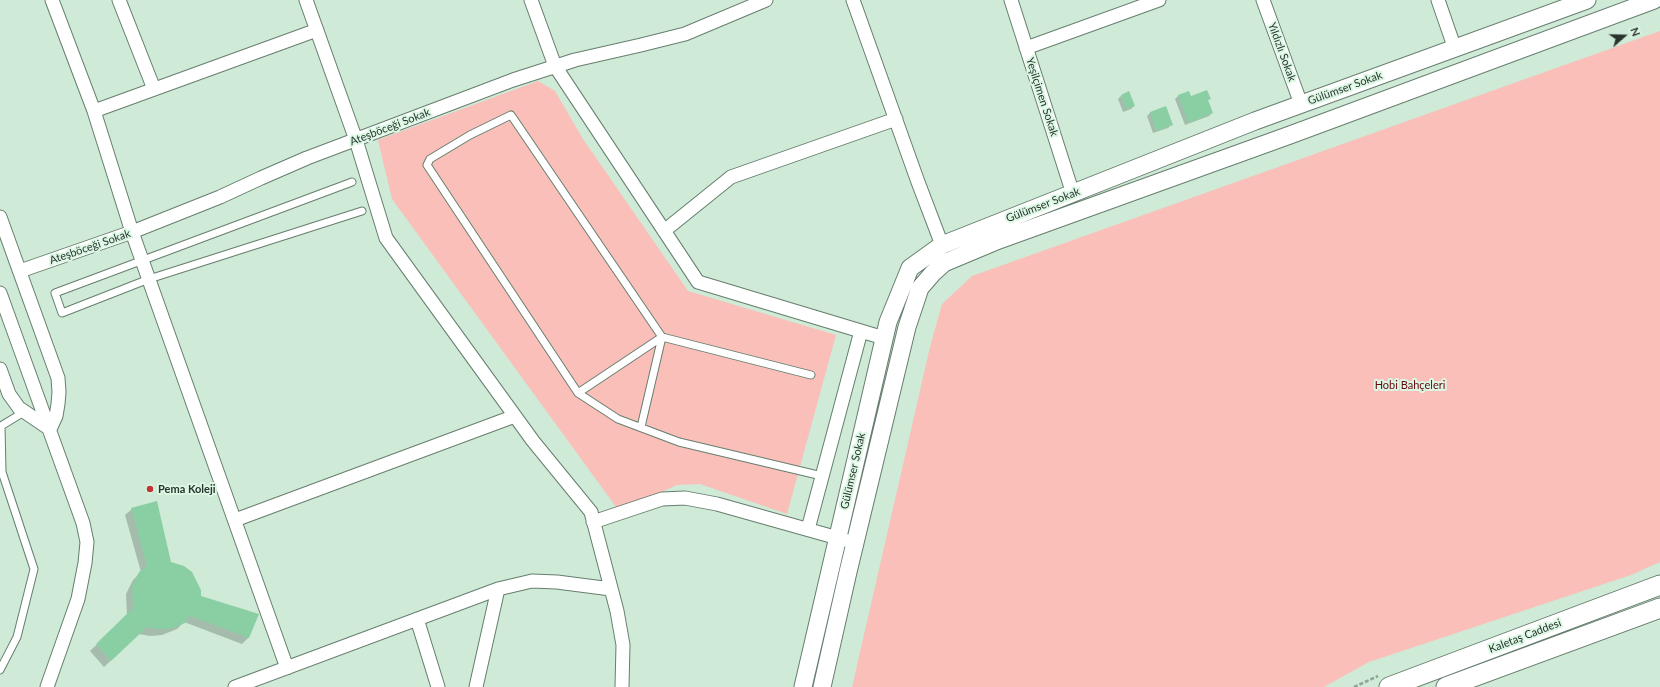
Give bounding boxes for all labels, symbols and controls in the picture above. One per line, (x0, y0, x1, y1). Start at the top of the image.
north arrow (1604, 16, 1644, 56)
street label: Yıldızlı Sokak (1265, 21, 1299, 83)
text: N (1628, 26, 1643, 38)
street label: Yeşilçimen Sokak (1023, 56, 1061, 138)
street label: Gülümser Sokak (1306, 68, 1384, 108)
street label: Ateşböceği Sokak (348, 106, 432, 148)
street label: Gülümser Sokak (1004, 185, 1082, 225)
street label: Ateşböceği Sokak (48, 227, 132, 267)
park label: Hobi Bahçeleri (1375, 378, 1445, 392)
street label: Gülümser Sokak (838, 431, 868, 511)
place label: Pema Koleji (158, 482, 216, 496)
marker: Pema Koleji (145, 484, 155, 494)
street label: Kaletaş Caddesi (1487, 616, 1563, 656)

